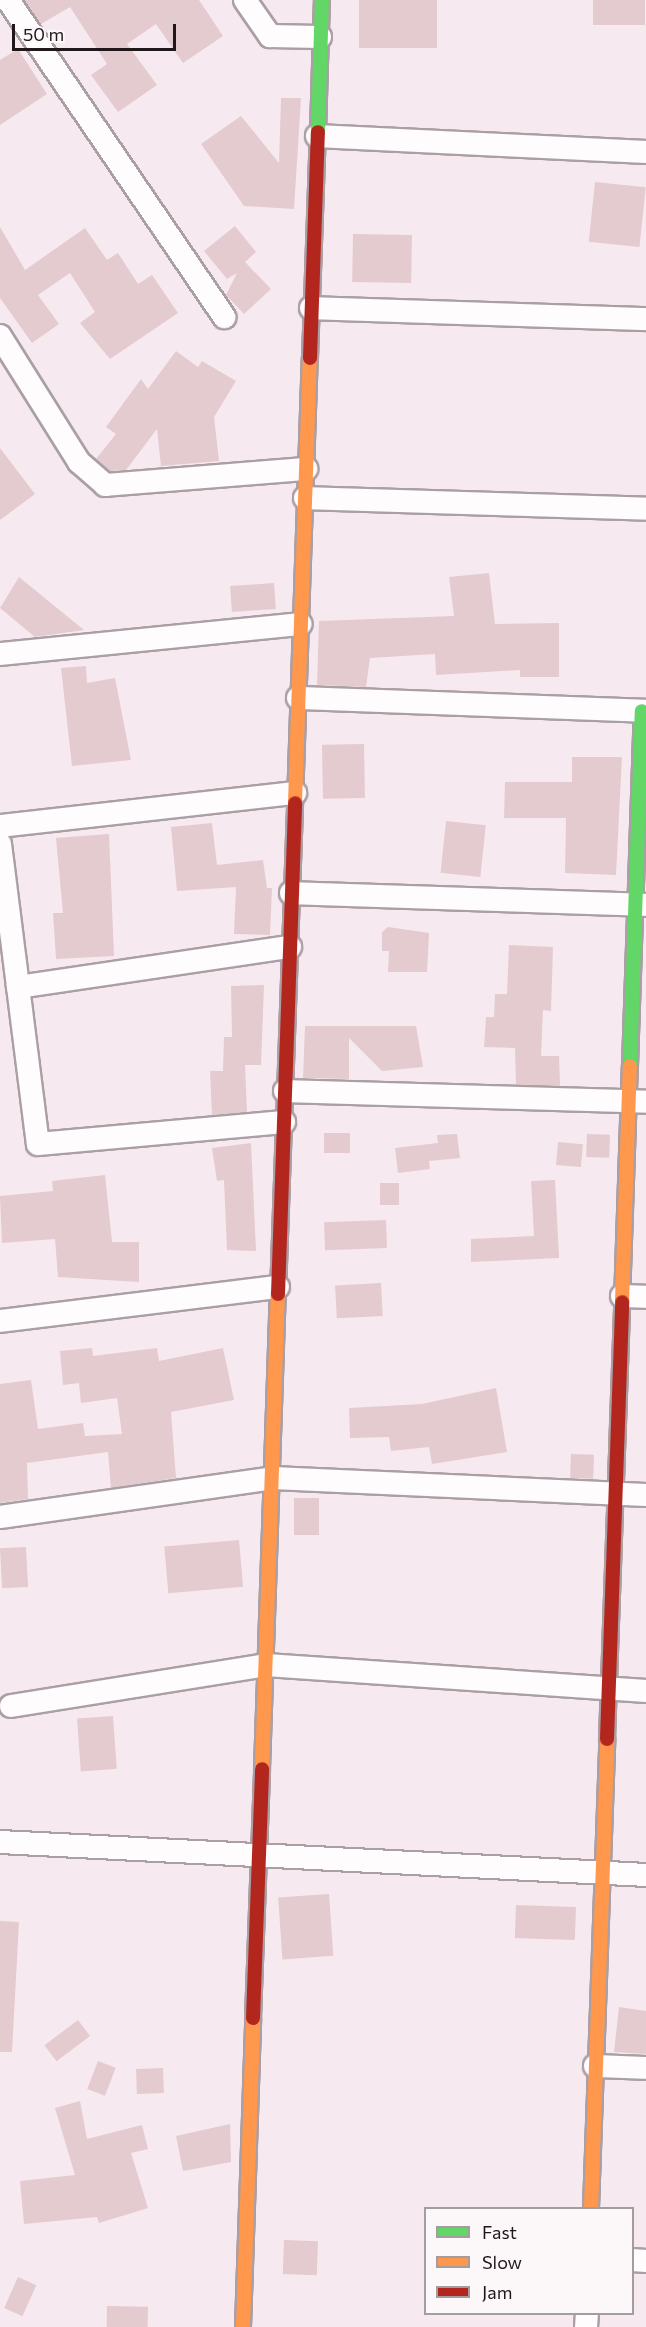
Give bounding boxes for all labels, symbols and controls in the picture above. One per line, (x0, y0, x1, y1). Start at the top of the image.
scale bar (15, 12, 178, 50)
text: 50 m (23, 23, 64, 45)
legend (424, 2207, 634, 2315)
text: Fast (482, 2221, 517, 2243)
text: Slow (482, 2251, 522, 2273)
text: Jam (482, 2281, 512, 2303)

